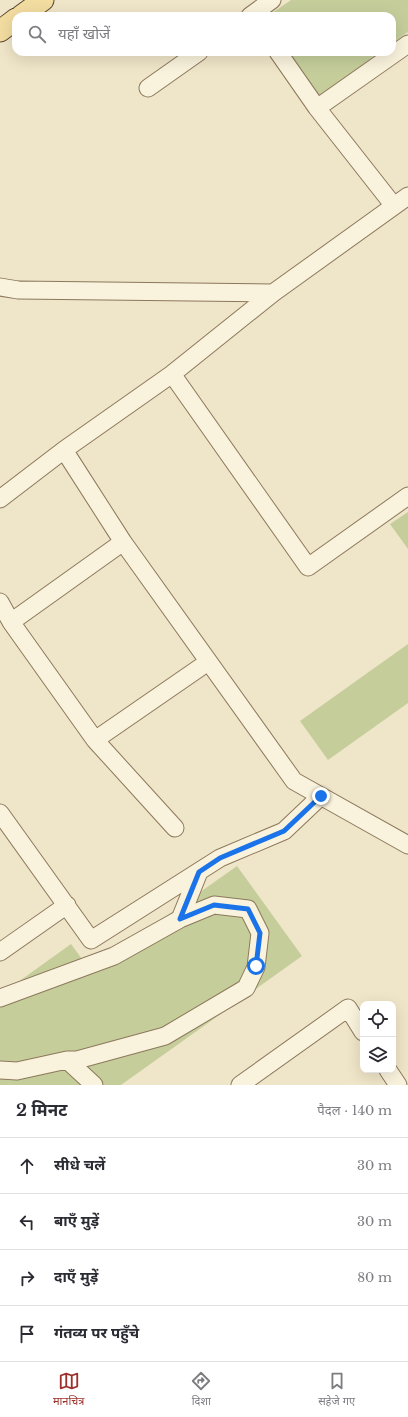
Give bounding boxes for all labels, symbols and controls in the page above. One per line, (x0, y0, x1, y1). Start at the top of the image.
search box (12, 12, 396, 56)
icon: search (26, 23, 48, 45)
text: यहाँ खोजें (58, 24, 110, 43)
route end (312, 787, 330, 805)
route start (247, 957, 265, 975)
map controls (360, 1001, 396, 1073)
button: locate (360, 1001, 396, 1037)
button: layers (360, 1037, 396, 1073)
text: 2 मिनट (16, 1100, 67, 1121)
text: पैदल · 140 m (317, 1102, 392, 1119)
icon: ahead (16, 1155, 38, 1177)
text: सीधे चलें (54, 1155, 105, 1174)
text: 30 m (357, 1157, 392, 1174)
icon: left (16, 1211, 38, 1233)
text: बाएँ मुड़ें (54, 1211, 99, 1230)
text: 30 m (357, 1213, 392, 1230)
icon: right (16, 1267, 38, 1289)
text: दाएँ मुड़ें (54, 1267, 98, 1286)
text: 80 m (357, 1269, 392, 1286)
icon: arrive (16, 1323, 38, 1345)
text: गंतव्य पर पहुँचे (54, 1323, 139, 1342)
tab: मानचित्र (53, 1370, 84, 1409)
tab: दिशा (190, 1370, 212, 1409)
tab: सहेजे गए (318, 1370, 355, 1409)

